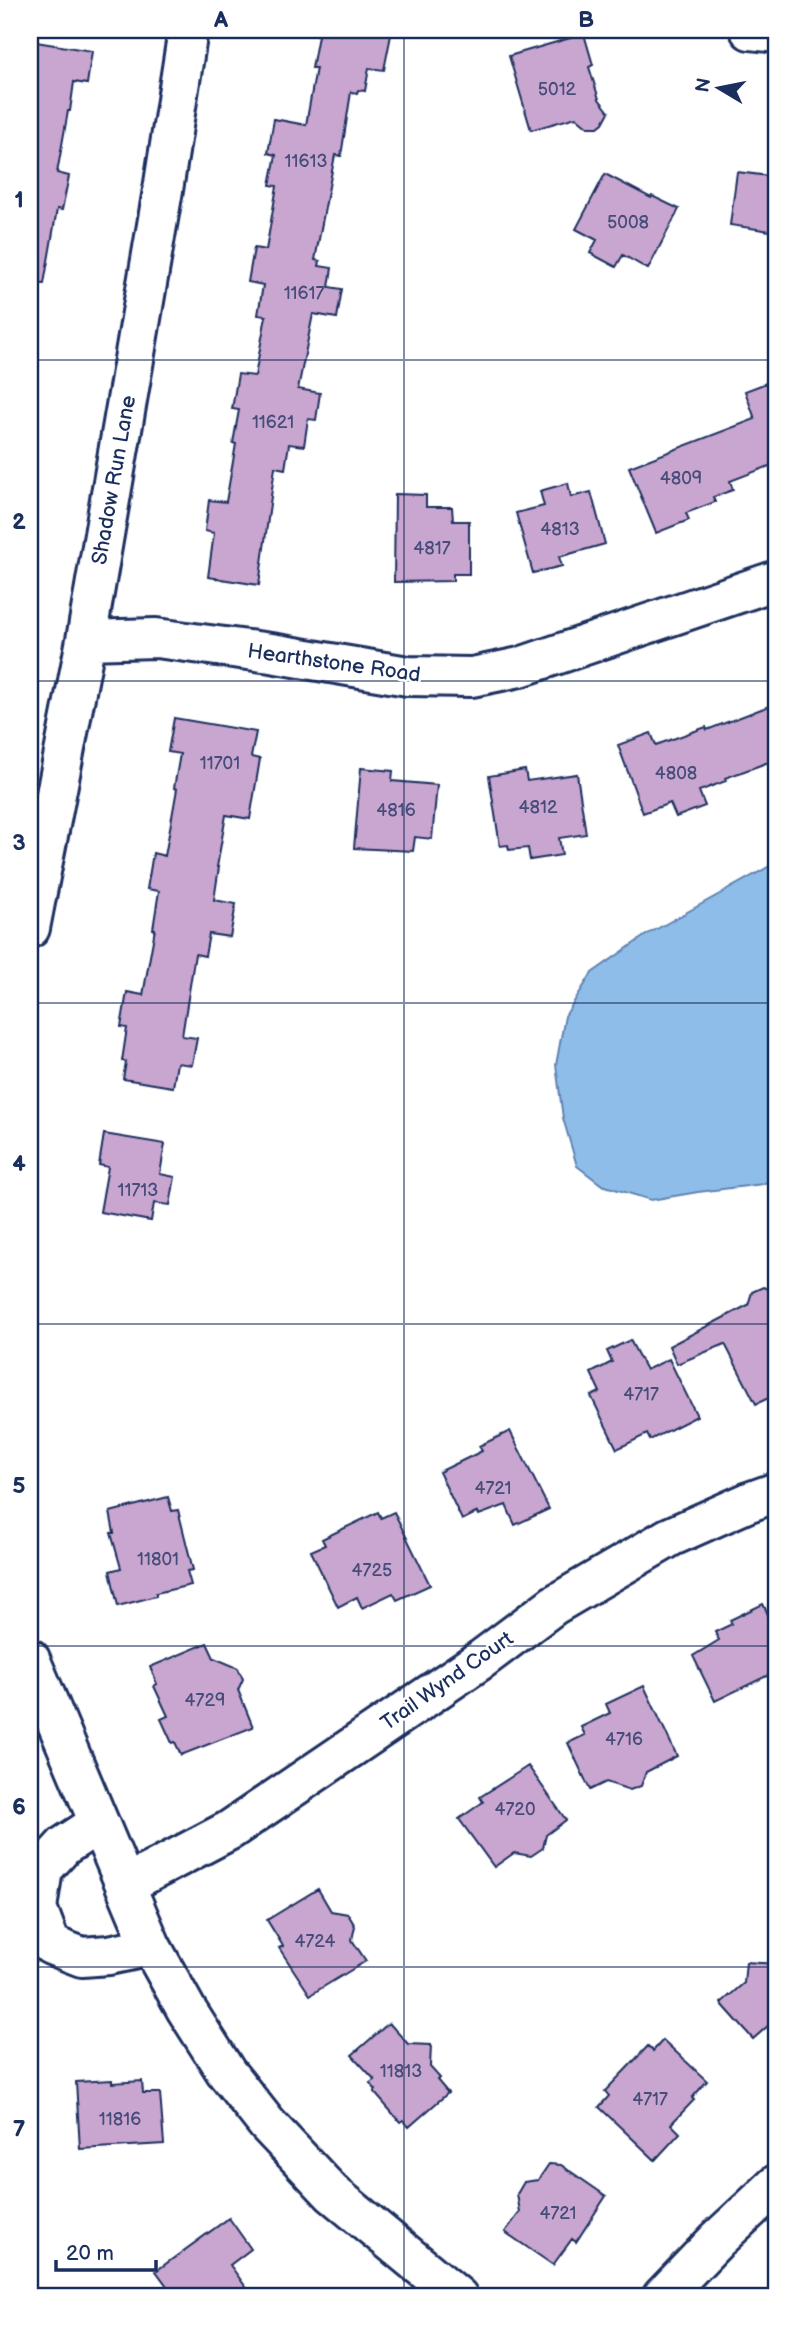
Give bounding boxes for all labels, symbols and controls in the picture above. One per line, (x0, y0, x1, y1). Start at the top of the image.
text: A (213, 6, 229, 34)
text: B (578, 6, 594, 34)
north arrow (684, 52, 754, 122)
text: N (691, 76, 716, 94)
house number: 5012 (538, 79, 577, 100)
house number: 11613 (285, 151, 327, 172)
text: 1 (14, 186, 24, 214)
house number: 5008 (607, 212, 649, 233)
house number: 11617 (284, 283, 325, 304)
street label: Shadow Run Lane (87, 393, 141, 567)
house number: 11621 (252, 412, 294, 433)
house number: 4809 (660, 468, 702, 489)
text: 2 (12, 508, 26, 536)
house number: 4813 (540, 519, 580, 540)
house number: 4817 (413, 538, 451, 559)
street label: Hearthstone Road (246, 638, 422, 688)
house number: 11701 (200, 753, 240, 774)
house number: 4808 (655, 763, 697, 784)
house number: 4812 (518, 797, 558, 818)
house number: 4816 (376, 800, 416, 821)
text: 3 (12, 829, 26, 857)
text: 4 (12, 1150, 26, 1178)
house number: 11713 (118, 1180, 158, 1201)
house number: 4717 (623, 1384, 659, 1405)
text: 5 (12, 1472, 26, 1500)
house number: 4721 (474, 1478, 512, 1499)
house number: 11801 (137, 1549, 179, 1570)
house number: 4725 (352, 1560, 392, 1581)
street label: Trail Wynd Court (376, 1626, 518, 1736)
house number: 4729 (185, 1690, 225, 1711)
house number: 4716 (605, 1729, 643, 1750)
text: 6 (12, 1793, 26, 1821)
house number: 4720 (494, 1799, 536, 1820)
house number: 4724 (294, 1931, 336, 1952)
house number: 11813 (380, 2061, 422, 2082)
house number: 4717 (632, 2089, 668, 2110)
house number: 11816 (99, 2109, 141, 2130)
text: 7 (13, 2115, 26, 2143)
house number: 4721 (539, 2203, 577, 2224)
scale bar (56, 2229, 156, 2273)
text: 20 m (66, 2241, 114, 2266)

